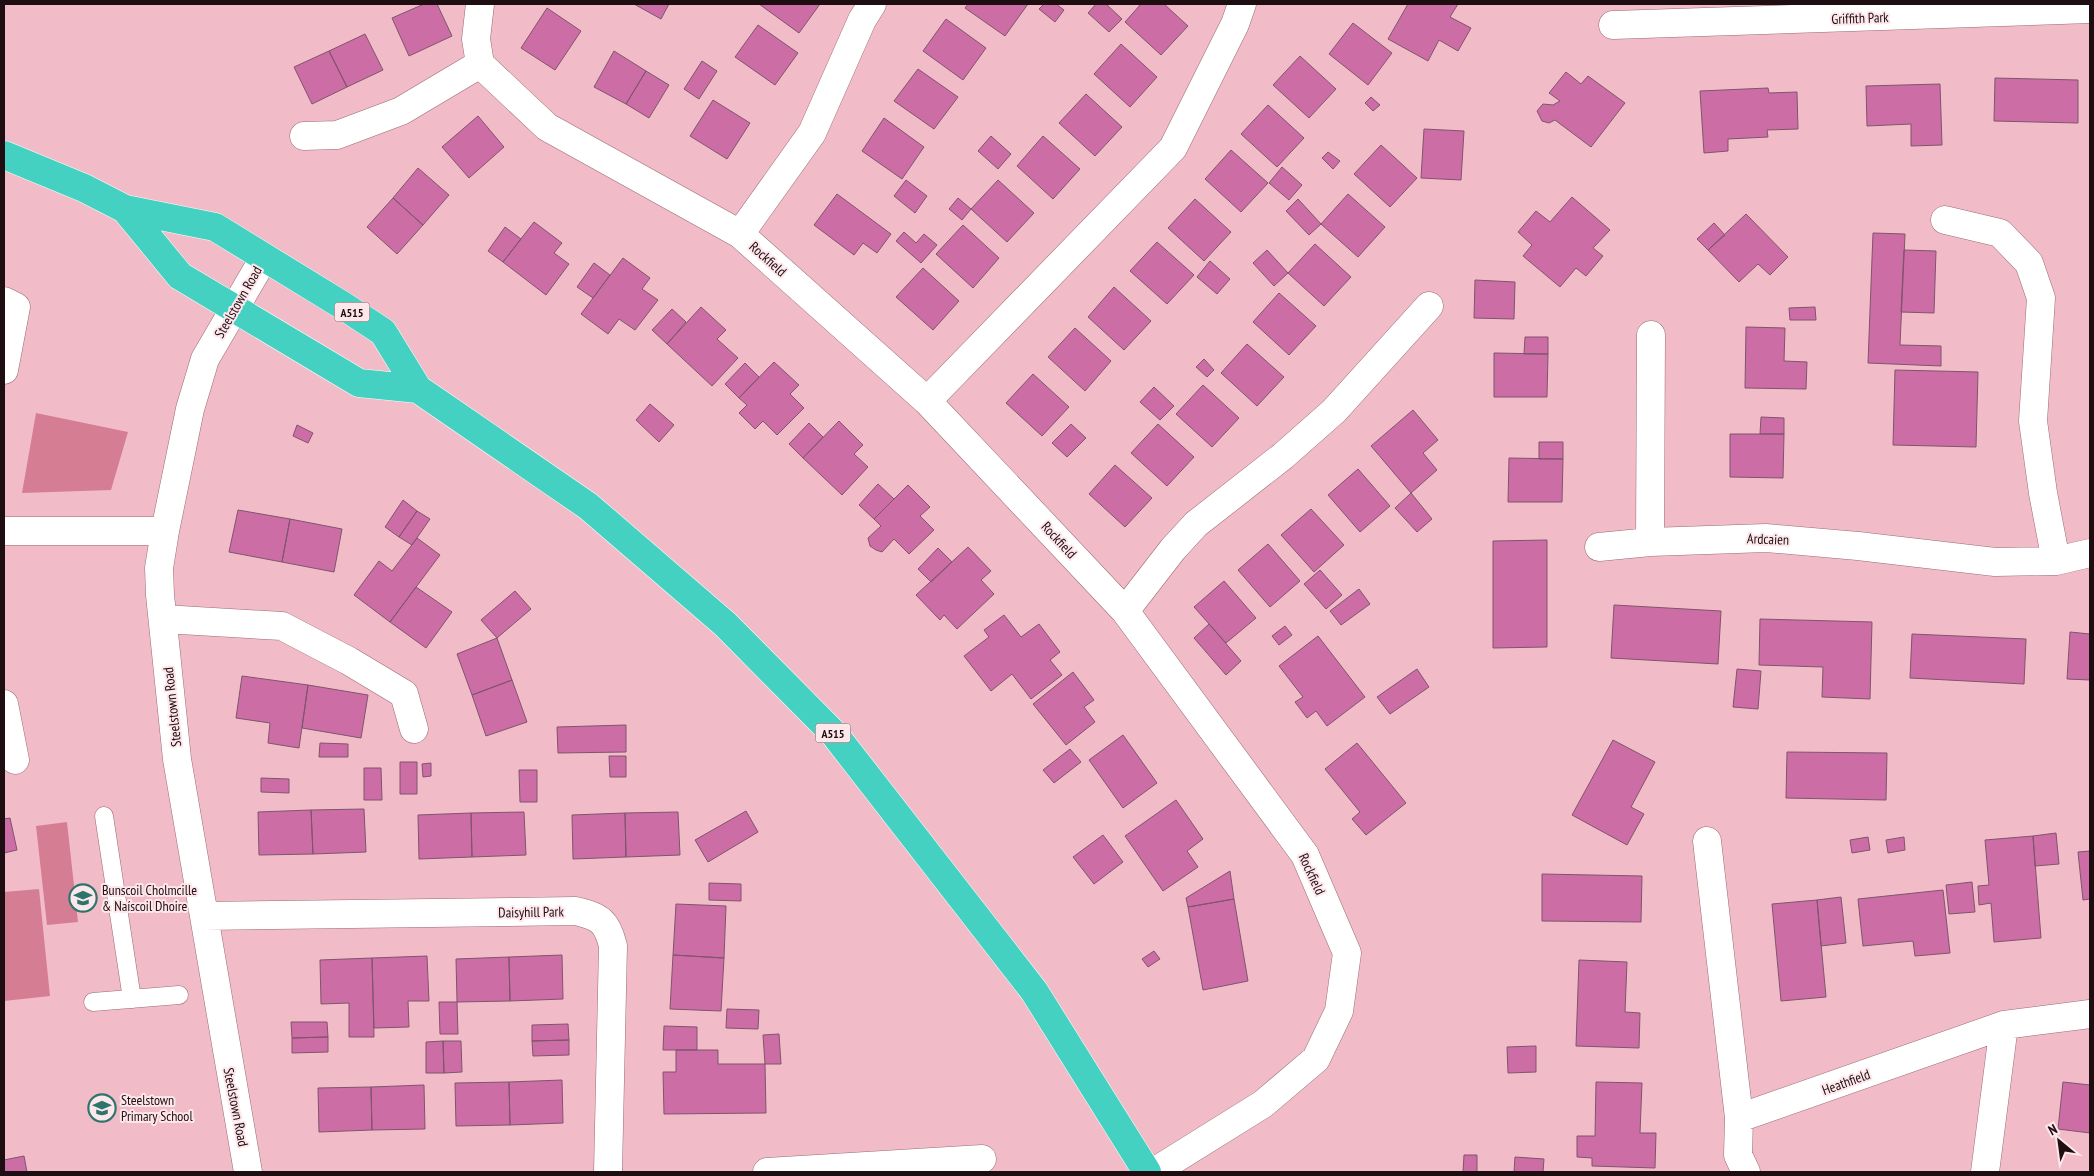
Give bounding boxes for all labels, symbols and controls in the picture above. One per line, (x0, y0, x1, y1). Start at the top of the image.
street label: Griffith Park (1831, 8, 1889, 28)
street label: Rockfield (746, 238, 790, 280)
street label: Steelstown Road (210, 263, 266, 341)
road number: A515 (334, 302, 370, 322)
street label: Rockfield (1037, 518, 1081, 562)
street label: Ardcaien (1747, 529, 1789, 549)
street label: Steelstown Road (159, 666, 185, 748)
road number: A515 (816, 724, 850, 742)
street label: Rockfield (1295, 850, 1329, 898)
place label: Bunscoil Cholmcille & Naíscoil Dhoire (102, 881, 197, 915)
school or university icon: Bunscoil Cholmcille & Naíscoil Dhoire (68, 883, 98, 913)
street label: Daisyhill Park (498, 902, 564, 922)
street label: Heathfield (1819, 1065, 1873, 1099)
street label: Steelstown Road (220, 1066, 252, 1148)
place label: Steelstown Primary School (121, 1091, 193, 1125)
school or university icon: Steelstown Primary School (87, 1093, 117, 1123)
north arrow (2034, 1116, 2084, 1166)
text: N (2045, 1120, 2060, 1139)

